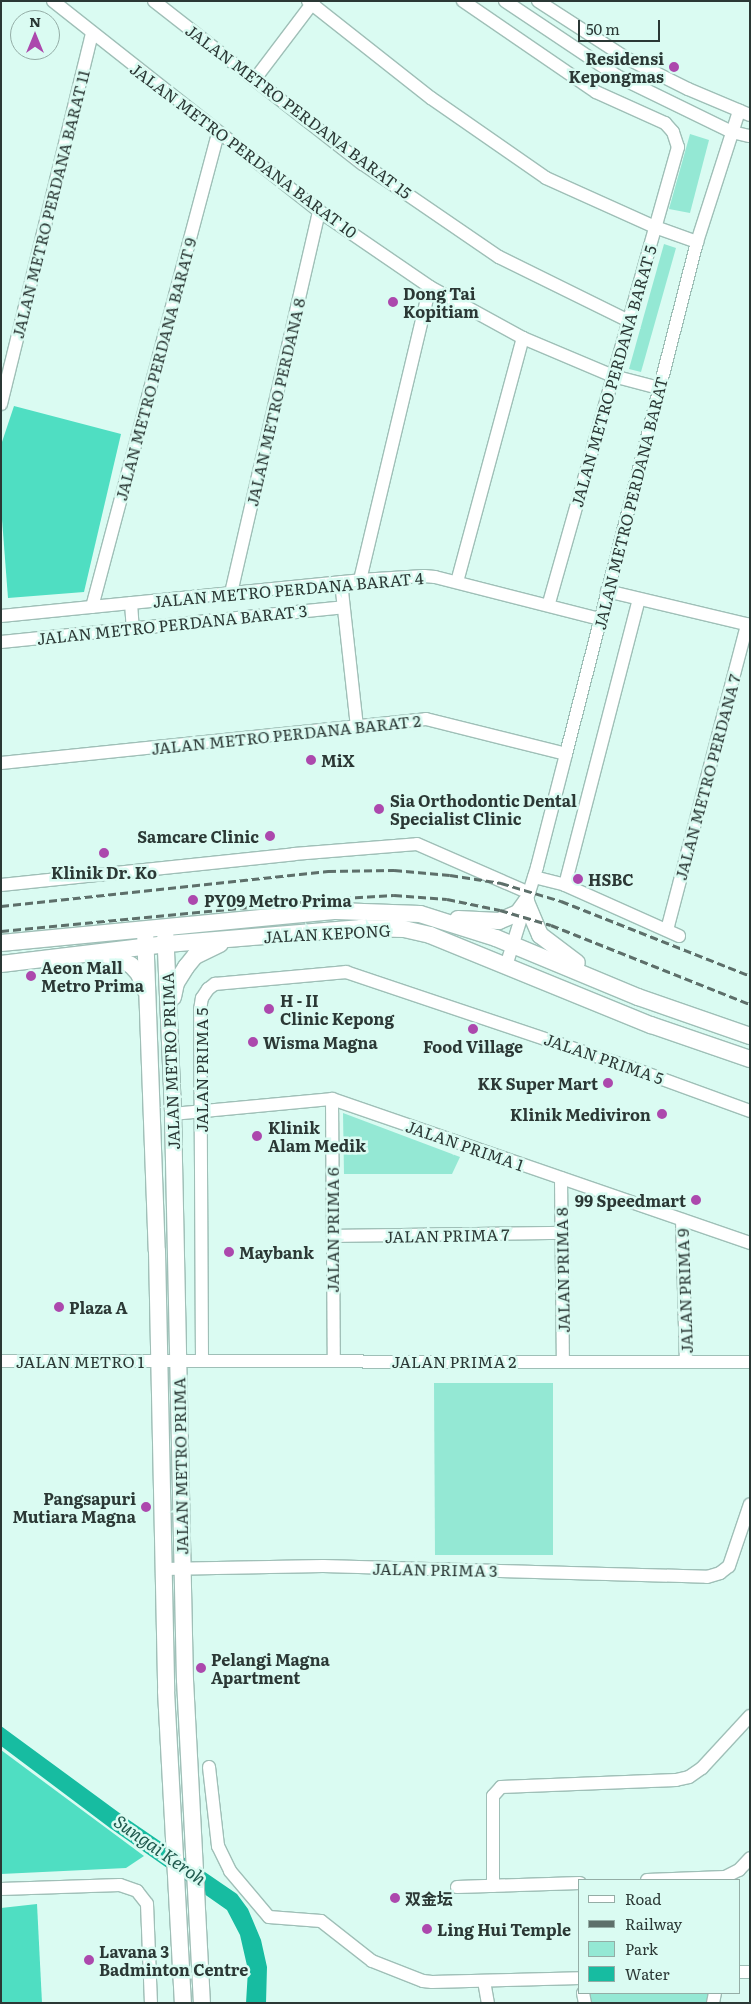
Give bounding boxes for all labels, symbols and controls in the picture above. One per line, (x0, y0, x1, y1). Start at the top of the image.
north arrow (10, 10, 60, 60)
scale bar (581, 10, 664, 42)
text: N (29, 11, 41, 31)
text: 50 m (586, 17, 620, 40)
street label: JALAN METRO PERDANA BARAT 15 (182, 20, 416, 202)
place label: Residensi Kepongmas (568, 48, 664, 86)
street label: JALAN METRO PERDANA BARAT 10 (127, 58, 361, 242)
marker: Residensi Kepongmas (668, 61, 680, 73)
street label: JALAN METRO PERDANA BARAT 11 (7, 68, 93, 340)
street label: JALAN METRO PERDANA BARAT 9 (111, 235, 199, 503)
street label: JALAN METRO PERDANA BARAT 5 (566, 243, 660, 509)
place label: Dong Tai Kopitiam (403, 283, 479, 321)
street label: JALAN METRO PERDANA 8 (242, 296, 308, 508)
marker: Dong Tai Kopitiam (387, 296, 399, 308)
street label: JALAN METRO PERDANA BARAT (589, 375, 671, 631)
street label: JALAN METRO PERDANA BARAT 4 (152, 568, 424, 610)
street label: JALAN METRO PERDANA BARAT 3 (36, 600, 308, 648)
street label: JALAN METRO PERDANA 7 (670, 672, 744, 882)
street label: JALAN METRO PERDANA BARAT 2 (150, 710, 422, 758)
place label: MiX (321, 750, 355, 770)
marker: MiX (305, 754, 317, 766)
place label: Sia Orthodontic Dental Specialist Clinic (390, 790, 577, 828)
marker: Sia Orthodontic Dental Specialist Clinic (372, 802, 386, 816)
place label: Samcare Clinic (137, 826, 259, 846)
marker: Samcare Clinic (263, 829, 277, 843)
marker: Klinik Dr. Ko (97, 846, 111, 860)
place label: Klinik Dr. Ko (51, 862, 157, 882)
place label: HSBC (588, 869, 634, 889)
marker: HSBC (572, 873, 584, 885)
place label: PY09 Metro Prima (204, 890, 352, 910)
marker: PY09 Metro Prima (186, 893, 200, 907)
street label: JALAN KEPONG (263, 920, 391, 946)
place label: Aeon Mall Metro Prima (41, 957, 144, 995)
marker: Aeon Mall Metro Prima (25, 970, 37, 982)
street label: JALAN METRO PRIMA (157, 972, 183, 1150)
place label: H - II Clinic Kepong (280, 990, 394, 1028)
marker: H - II Clinic Kepong (262, 1002, 276, 1016)
street label: JALAN PRIMA 5 (191, 1008, 211, 1132)
marker: Food Village (467, 1023, 479, 1035)
street label: JALAN PRIMA 5 (542, 1029, 666, 1087)
place label: Wisma Magna (263, 1032, 378, 1052)
marker: Wisma Magna (247, 1036, 259, 1048)
place label: Food Village (423, 1036, 523, 1056)
place label: KK Super Mart (477, 1073, 598, 1093)
marker: KK Super Mart (602, 1077, 614, 1089)
place label: Klinik Mediviron (510, 1104, 651, 1124)
marker: Klinik Mediviron (655, 1107, 669, 1121)
street label: JALAN PRIMA 1 (404, 1116, 526, 1174)
place label: Klinik Alam Medik (268, 1117, 366, 1155)
marker: Klinik Alam Medik (250, 1129, 264, 1143)
street label: JALAN PRIMA 6 (322, 1167, 342, 1293)
place label: 99 Speedmart (575, 1190, 686, 1210)
marker: 99 Speedmart (690, 1194, 702, 1206)
street label: JALAN PRIMA 8 (551, 1207, 573, 1333)
street label: JALAN PRIMA 7 (384, 1224, 510, 1246)
street label: JALAN PRIMA 9 (672, 1228, 696, 1354)
place label: Maybank (239, 1242, 314, 1262)
marker: Maybank (223, 1246, 235, 1258)
place label: Plaza A (69, 1297, 128, 1317)
marker: Plaza A (53, 1301, 65, 1313)
street label: JALAN METRO 1 (16, 1351, 144, 1371)
street label: JALAN PRIMA 2 (392, 1351, 516, 1371)
street label: JALAN METRO PRIMA (169, 1377, 191, 1555)
place label: Pangsapuri Mutiara Magna (12, 1488, 136, 1526)
marker: Pangsapuri Mutiara Magna (140, 1501, 152, 1513)
street label: JALAN PRIMA 3 (372, 1558, 498, 1580)
place label: Pelangi Magna Apartment (211, 1649, 330, 1687)
marker: Pelangi Magna Apartment (195, 1662, 207, 1674)
water label: Sungai Keroh (110, 1810, 210, 1890)
legend (578, 1879, 741, 1994)
text: Road (625, 1887, 661, 1910)
place label: 双金坛 (405, 1888, 453, 1908)
marker: 双金坛 (389, 1892, 401, 1904)
text: Railway (625, 1912, 682, 1935)
place label: Ling Hui Temple (437, 1919, 571, 1939)
marker: Ling Hui Temple (421, 1923, 433, 1935)
text: Park (625, 1937, 658, 1960)
place label: Lavana 3 Badminton Centre (99, 1941, 248, 1979)
marker: Lavana 3 Badminton Centre (83, 1954, 95, 1966)
text: Water (625, 1962, 670, 1985)

